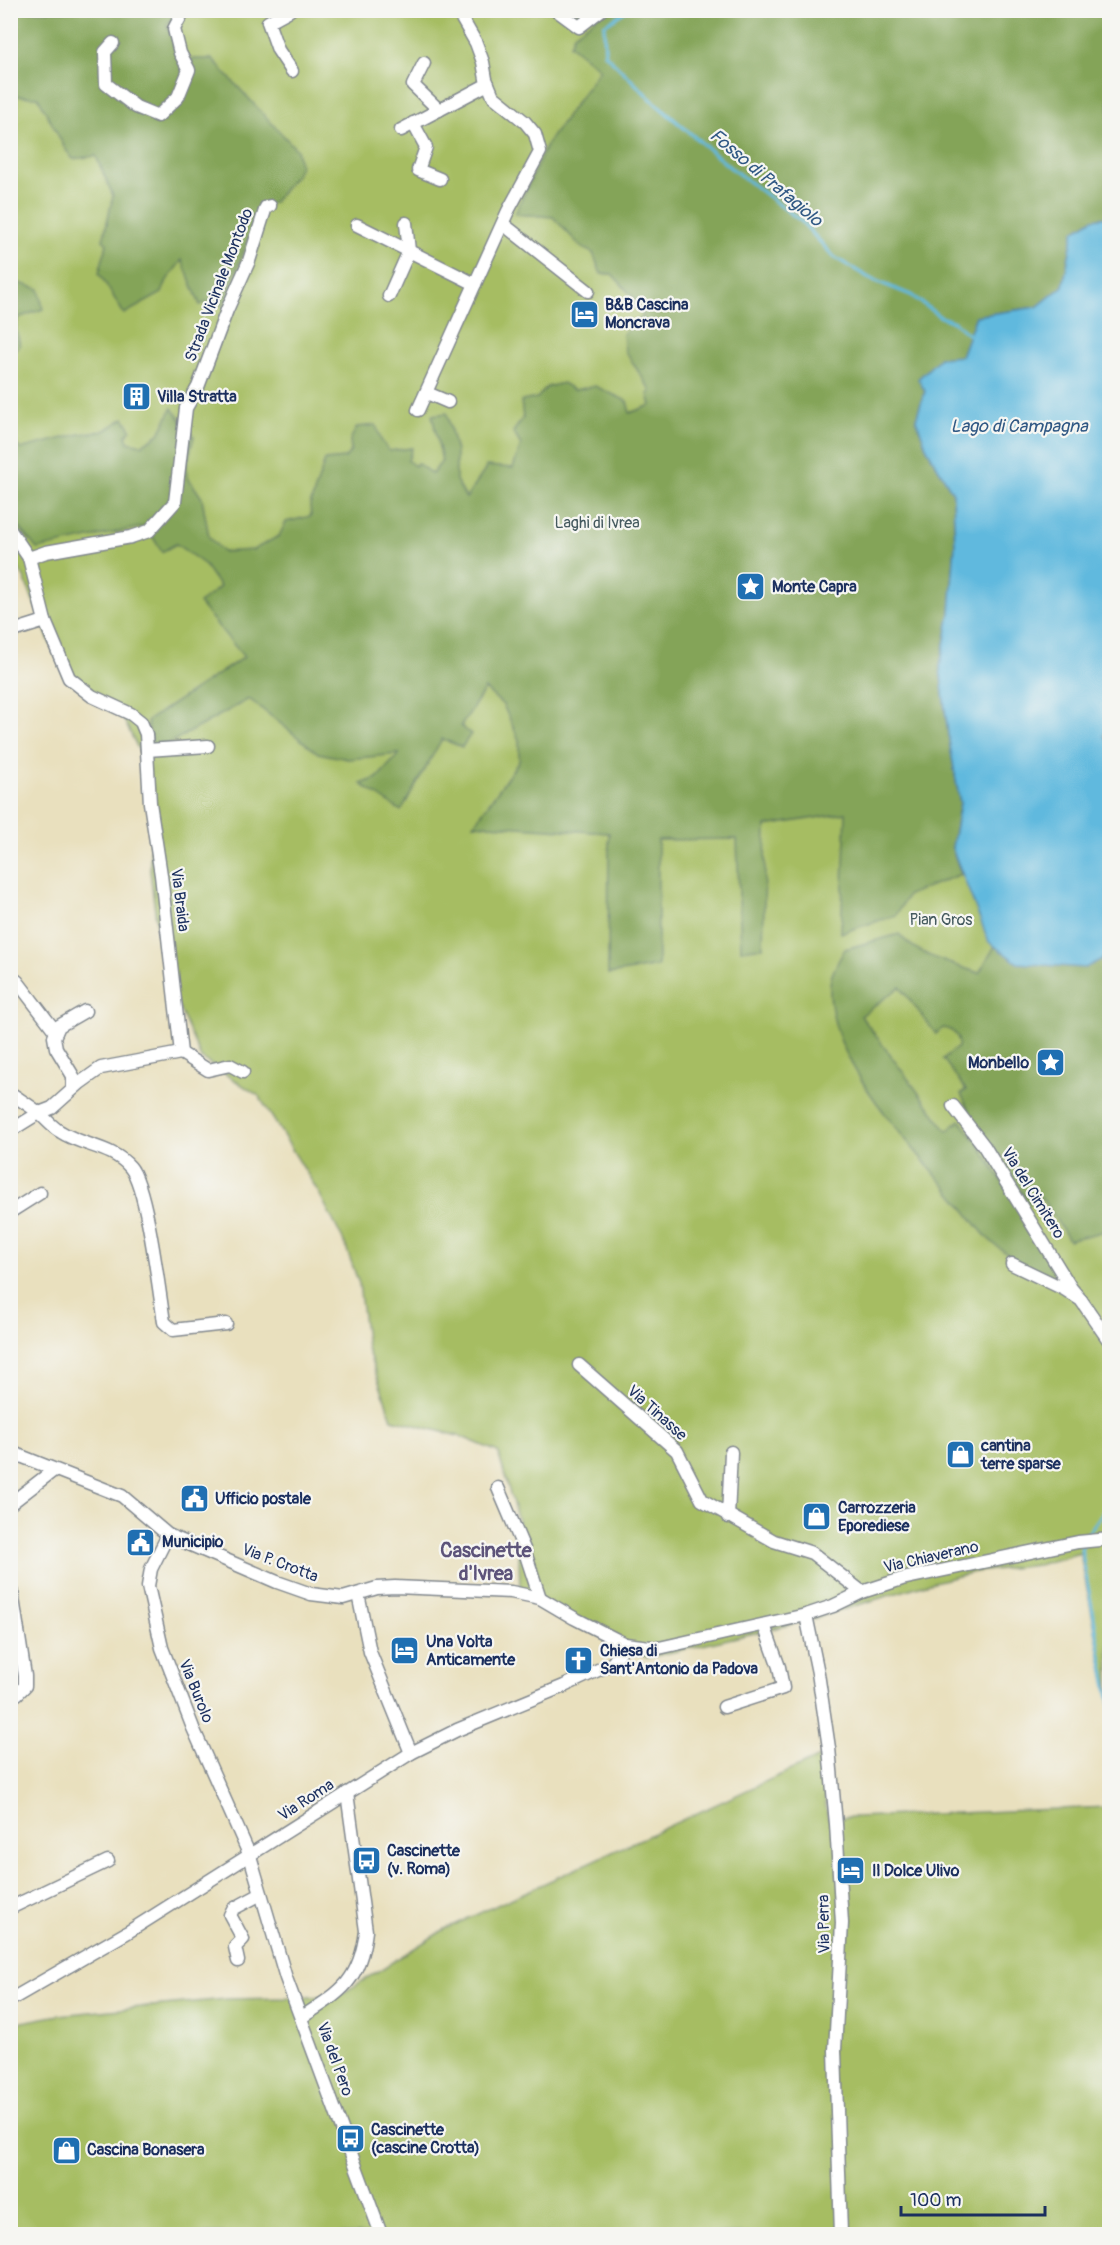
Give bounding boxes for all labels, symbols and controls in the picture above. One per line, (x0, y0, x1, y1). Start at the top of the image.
water label: Fosso di Prafagiolo (705, 124, 828, 233)
street label: Strada Vicinale Montodo (181, 205, 258, 364)
place label: B&B Cascina Moncrava (605, 295, 689, 333)
hotel icon: B&B Cascina Moncrava (568, 298, 600, 330)
building icon: Villa Stratta (120, 381, 152, 413)
place label: Villa Stratta (157, 387, 237, 407)
water label: Lago di Campagna (950, 415, 1089, 438)
park label: Laghi di Ivrea (554, 513, 640, 533)
place icon: Monte Capra (735, 571, 767, 603)
place label: Monte Capra (772, 577, 857, 597)
street label: Via Braida (166, 867, 194, 933)
park label: Pian Gros (910, 910, 972, 930)
place icon: Monbello (1034, 1047, 1066, 1079)
place label: Monbello (968, 1053, 1029, 1073)
street label: Via del Cimitero (997, 1144, 1069, 1243)
street label: Via Tinasse (623, 1381, 691, 1445)
place label: cantina terre sparse (980, 1436, 1062, 1474)
shop icon: cantina terre sparse (944, 1439, 976, 1471)
public building icon: Ufficio postale (178, 1483, 210, 1515)
place label: Ufficio postale (215, 1489, 312, 1509)
place label: Carrozzeria Eporediese (838, 1498, 916, 1536)
shop icon: Carrozzeria Eporediese (801, 1501, 833, 1533)
public building icon: Municipio (125, 1526, 157, 1558)
place label: Municipio (162, 1532, 224, 1552)
street label: Via Chiaverano (882, 1536, 981, 1578)
district label: Cascinette d'Ivrea (440, 1538, 533, 1586)
street label: Via P. Crotta (239, 1539, 321, 1587)
place label: Una Volta Anticamente (426, 1632, 516, 1670)
hotel icon: Una Volta Anticamente (389, 1635, 421, 1667)
place label: Chiesa di Sant'Antonio da Padova (600, 1641, 759, 1679)
church icon: Chiesa di Sant'Antonio da Padova (563, 1644, 595, 1676)
street label: Via Burolo (174, 1656, 218, 1726)
street label: Via Roma (274, 1775, 338, 1825)
place label: Cascinette (v. Roma) (387, 1841, 461, 1879)
bus stop icon: Cascinette (v. Roma) (350, 1844, 382, 1876)
hotel icon: Il Dolce Ulivo (835, 1855, 867, 1887)
place label: Il Dolce Ulivo (872, 1861, 960, 1881)
street label: Via Perra (813, 1894, 835, 1954)
street label: Via del Pero (312, 2019, 358, 2099)
place label: Cascinette (cascine Crotta) (371, 2120, 480, 2158)
bus stop icon: Cascinette (cascine Crotta) (334, 2123, 366, 2155)
shop icon: Cascina Bonasera (50, 2134, 82, 2166)
place label: Cascina Bonasera (87, 2140, 205, 2160)
scale bar (901, 2179, 1045, 2217)
text: 100 m (910, 2189, 962, 2212)

